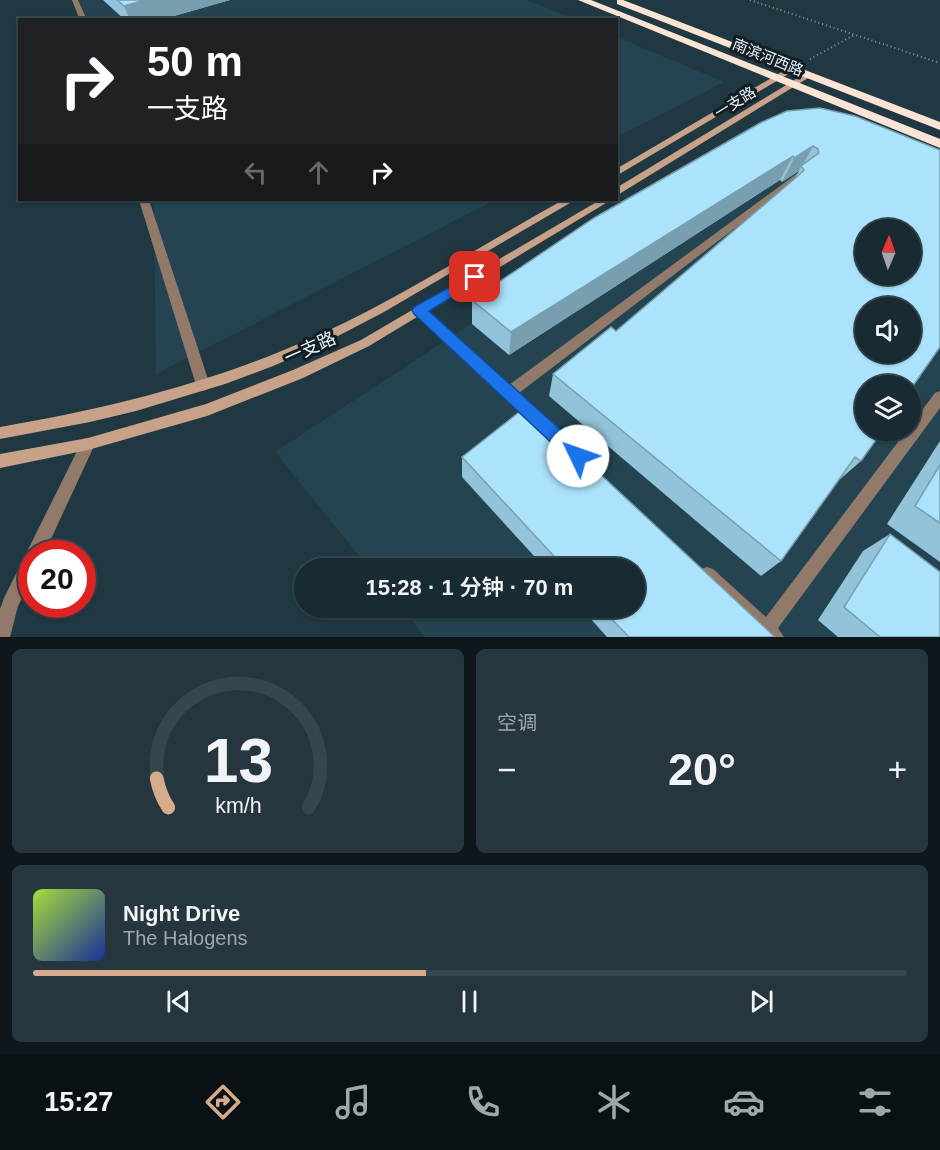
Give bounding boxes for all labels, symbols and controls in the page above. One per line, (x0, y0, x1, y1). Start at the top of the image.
street label: 南滨河西路 (730, 35, 806, 79)
text: 50 m (147, 38, 243, 85)
icon: right (48, 42, 126, 120)
street label: 一支路 (711, 83, 759, 121)
text: 一支路 (147, 94, 228, 124)
icon: left (239, 156, 272, 189)
icon: ahead (302, 156, 335, 189)
icon: right (365, 156, 398, 189)
north arrow (855, 219, 921, 285)
map controls (855, 219, 921, 441)
pin (449, 251, 500, 302)
icon: arrive (458, 260, 491, 293)
button: sound (855, 297, 921, 363)
street label: 一支路 (281, 328, 339, 368)
button: layers (855, 375, 921, 441)
position arrow (546, 424, 610, 488)
speed limit sign: 20 (18, 540, 96, 618)
text: 15:28 · 1 分钟 · 70 m (366, 575, 573, 600)
text: 空调 (497, 712, 537, 734)
text: 13 (203, 726, 273, 795)
text: 20° (668, 744, 736, 795)
text: − (497, 751, 516, 788)
text: + (888, 751, 907, 788)
text: km/h (215, 794, 261, 818)
text: Night Drive (123, 901, 240, 926)
text: The Halogens (123, 927, 248, 949)
icon: previous (162, 985, 195, 1018)
icon: pause (453, 985, 486, 1018)
icon: next (745, 985, 778, 1018)
icon: directions (202, 1081, 244, 1123)
icon: music (332, 1081, 374, 1123)
icon: phone (462, 1081, 504, 1123)
icon: climate (593, 1081, 635, 1123)
icon: car (723, 1081, 765, 1123)
icon: filters (854, 1081, 896, 1123)
text: 15:27 (44, 1087, 113, 1117)

